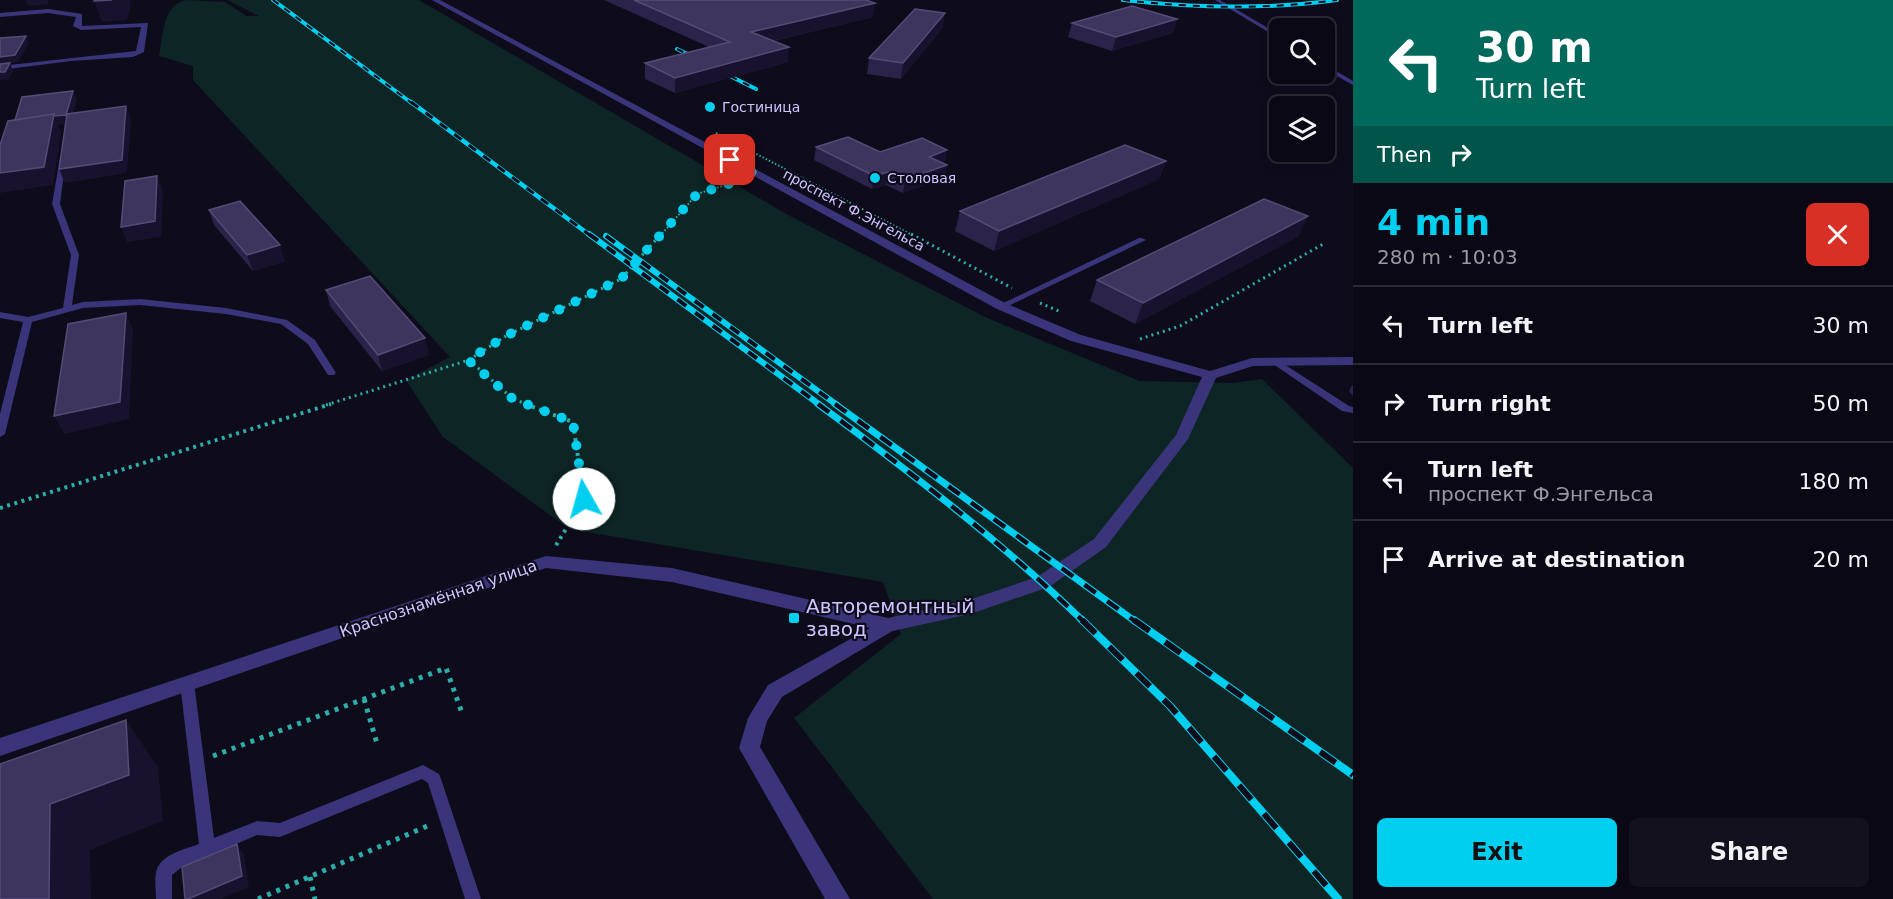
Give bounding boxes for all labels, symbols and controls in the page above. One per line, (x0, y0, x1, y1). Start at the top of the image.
map controls (1269, 18, 1335, 162)
button: search (1269, 18, 1335, 84)
text: 30 m (1476, 23, 1593, 72)
icon: left (1377, 24, 1455, 102)
text: Turn left (1476, 73, 1586, 104)
button: layers (1269, 96, 1335, 162)
place label: Гостиница (722, 99, 800, 115)
marker: Гостиница (703, 100, 717, 114)
pin (704, 134, 755, 185)
icon: right (1444, 138, 1477, 171)
text: Then (1377, 142, 1432, 167)
icon: arrive (713, 143, 746, 176)
street label: проспект Ф.Энгельса (780, 166, 928, 254)
place label: Столовая (887, 170, 956, 186)
marker: Столовая (868, 171, 882, 185)
text: 4 min (1377, 202, 1490, 243)
button: close (1806, 203, 1869, 266)
text: 280 m · 10:03 (1377, 245, 1518, 269)
icon: left (1377, 309, 1410, 342)
text: Turn left (1428, 313, 1533, 338)
text: 30 m (1813, 313, 1869, 338)
icon: right (1377, 387, 1410, 420)
text: Turn right (1428, 391, 1551, 416)
text: 50 m (1813, 391, 1869, 416)
text: Turn left (1428, 457, 1533, 482)
icon: left (1377, 465, 1410, 498)
position arrow (552, 467, 616, 531)
text: 180 m (1799, 469, 1869, 494)
text: проспект Ф.Энгельса (1428, 482, 1654, 506)
icon: arrive (1377, 543, 1410, 576)
text: Arrive at destination (1428, 547, 1685, 572)
text: 20 m (1813, 547, 1869, 572)
street label: Краснознамённая улица (337, 556, 539, 641)
place label: Авторемонтный завод (806, 594, 974, 641)
marker: Авторемонтный завод (787, 611, 801, 625)
button: Exit (1377, 818, 1617, 887)
button: Share (1629, 818, 1869, 887)

